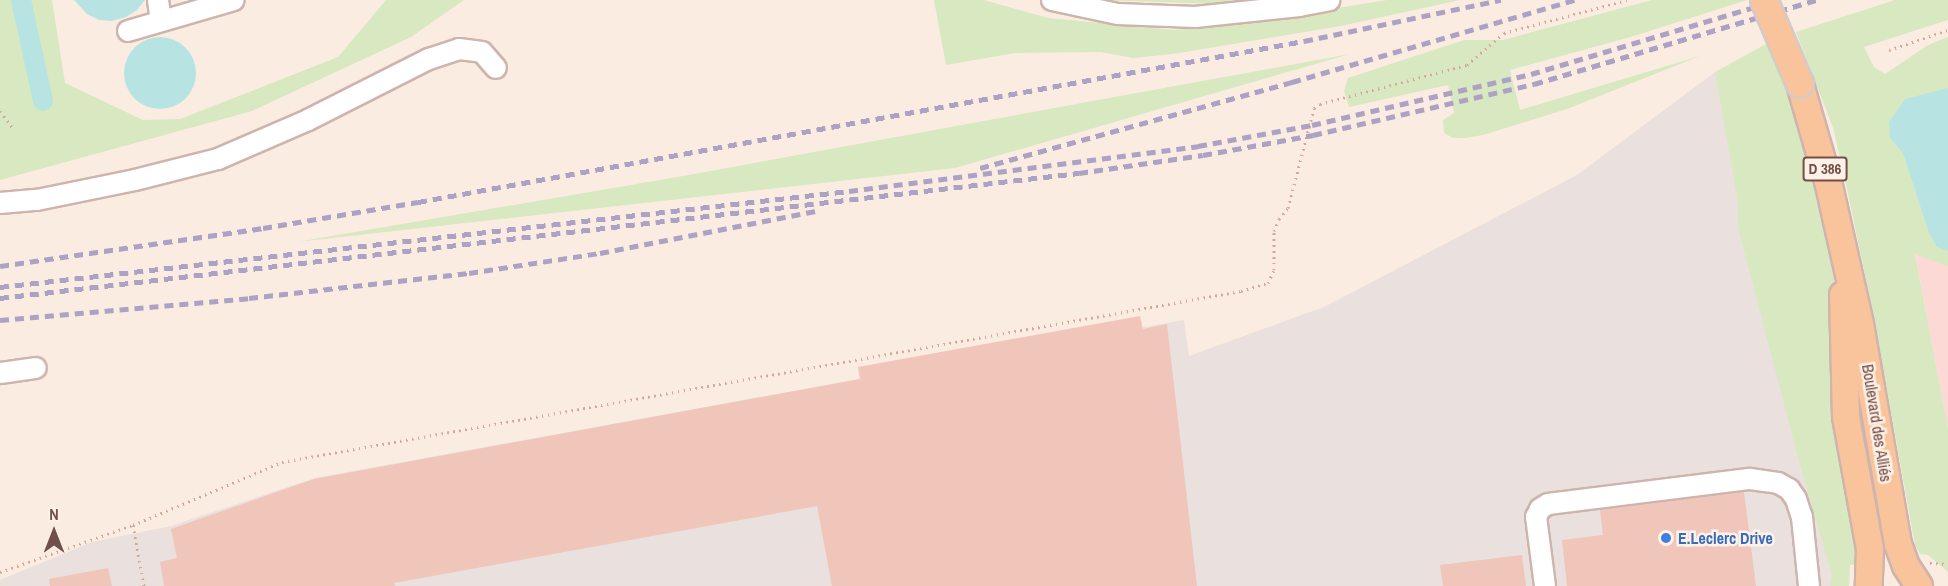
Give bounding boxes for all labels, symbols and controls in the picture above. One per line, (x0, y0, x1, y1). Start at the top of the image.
road number: D 386 (1802, 157, 1848, 181)
street label: Boulevard des Alliés (1858, 362, 1896, 484)
north arrow (24, 502, 84, 562)
text: N (49, 503, 59, 525)
place label: E.Leclerc Drive (1678, 528, 1773, 548)
marker: E.Leclerc Drive (1659, 531, 1673, 545)

